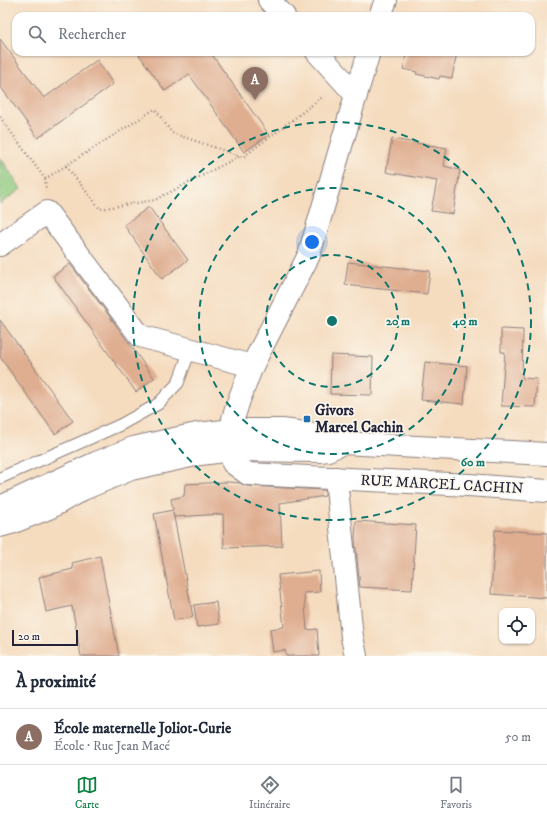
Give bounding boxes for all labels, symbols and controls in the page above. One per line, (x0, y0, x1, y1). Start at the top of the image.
search box (12, 12, 535, 56)
icon: search (26, 23, 48, 45)
text: Rechercher (58, 25, 126, 44)
pin: A (242, 67, 268, 100)
your location (302, 232, 322, 252)
centre of rings (325, 314, 339, 328)
text: 20 m (386, 314, 410, 329)
text: 40 m (452, 314, 477, 329)
place label: Givors Marcel Cachin (315, 401, 404, 437)
marker: Givors Marcel Cachin (302, 414, 312, 424)
text: 60 m (461, 455, 485, 470)
street label: RUE MARCEL CACHIN (360, 471, 524, 498)
map controls (499, 608, 535, 644)
button: locate (499, 608, 535, 644)
scale bar (12, 628, 78, 647)
text: 20 m (18, 630, 40, 644)
text: À proximité (16, 671, 96, 693)
text: École maternelle Joliot-Curie (54, 719, 231, 738)
text: A (25, 729, 33, 745)
text: 50 m (505, 729, 531, 745)
text: École · Rue Jean Macé (54, 738, 170, 754)
tab: Carte (75, 774, 99, 812)
tab: Itinéraire (249, 774, 290, 812)
tab: Favoris (440, 774, 472, 812)

